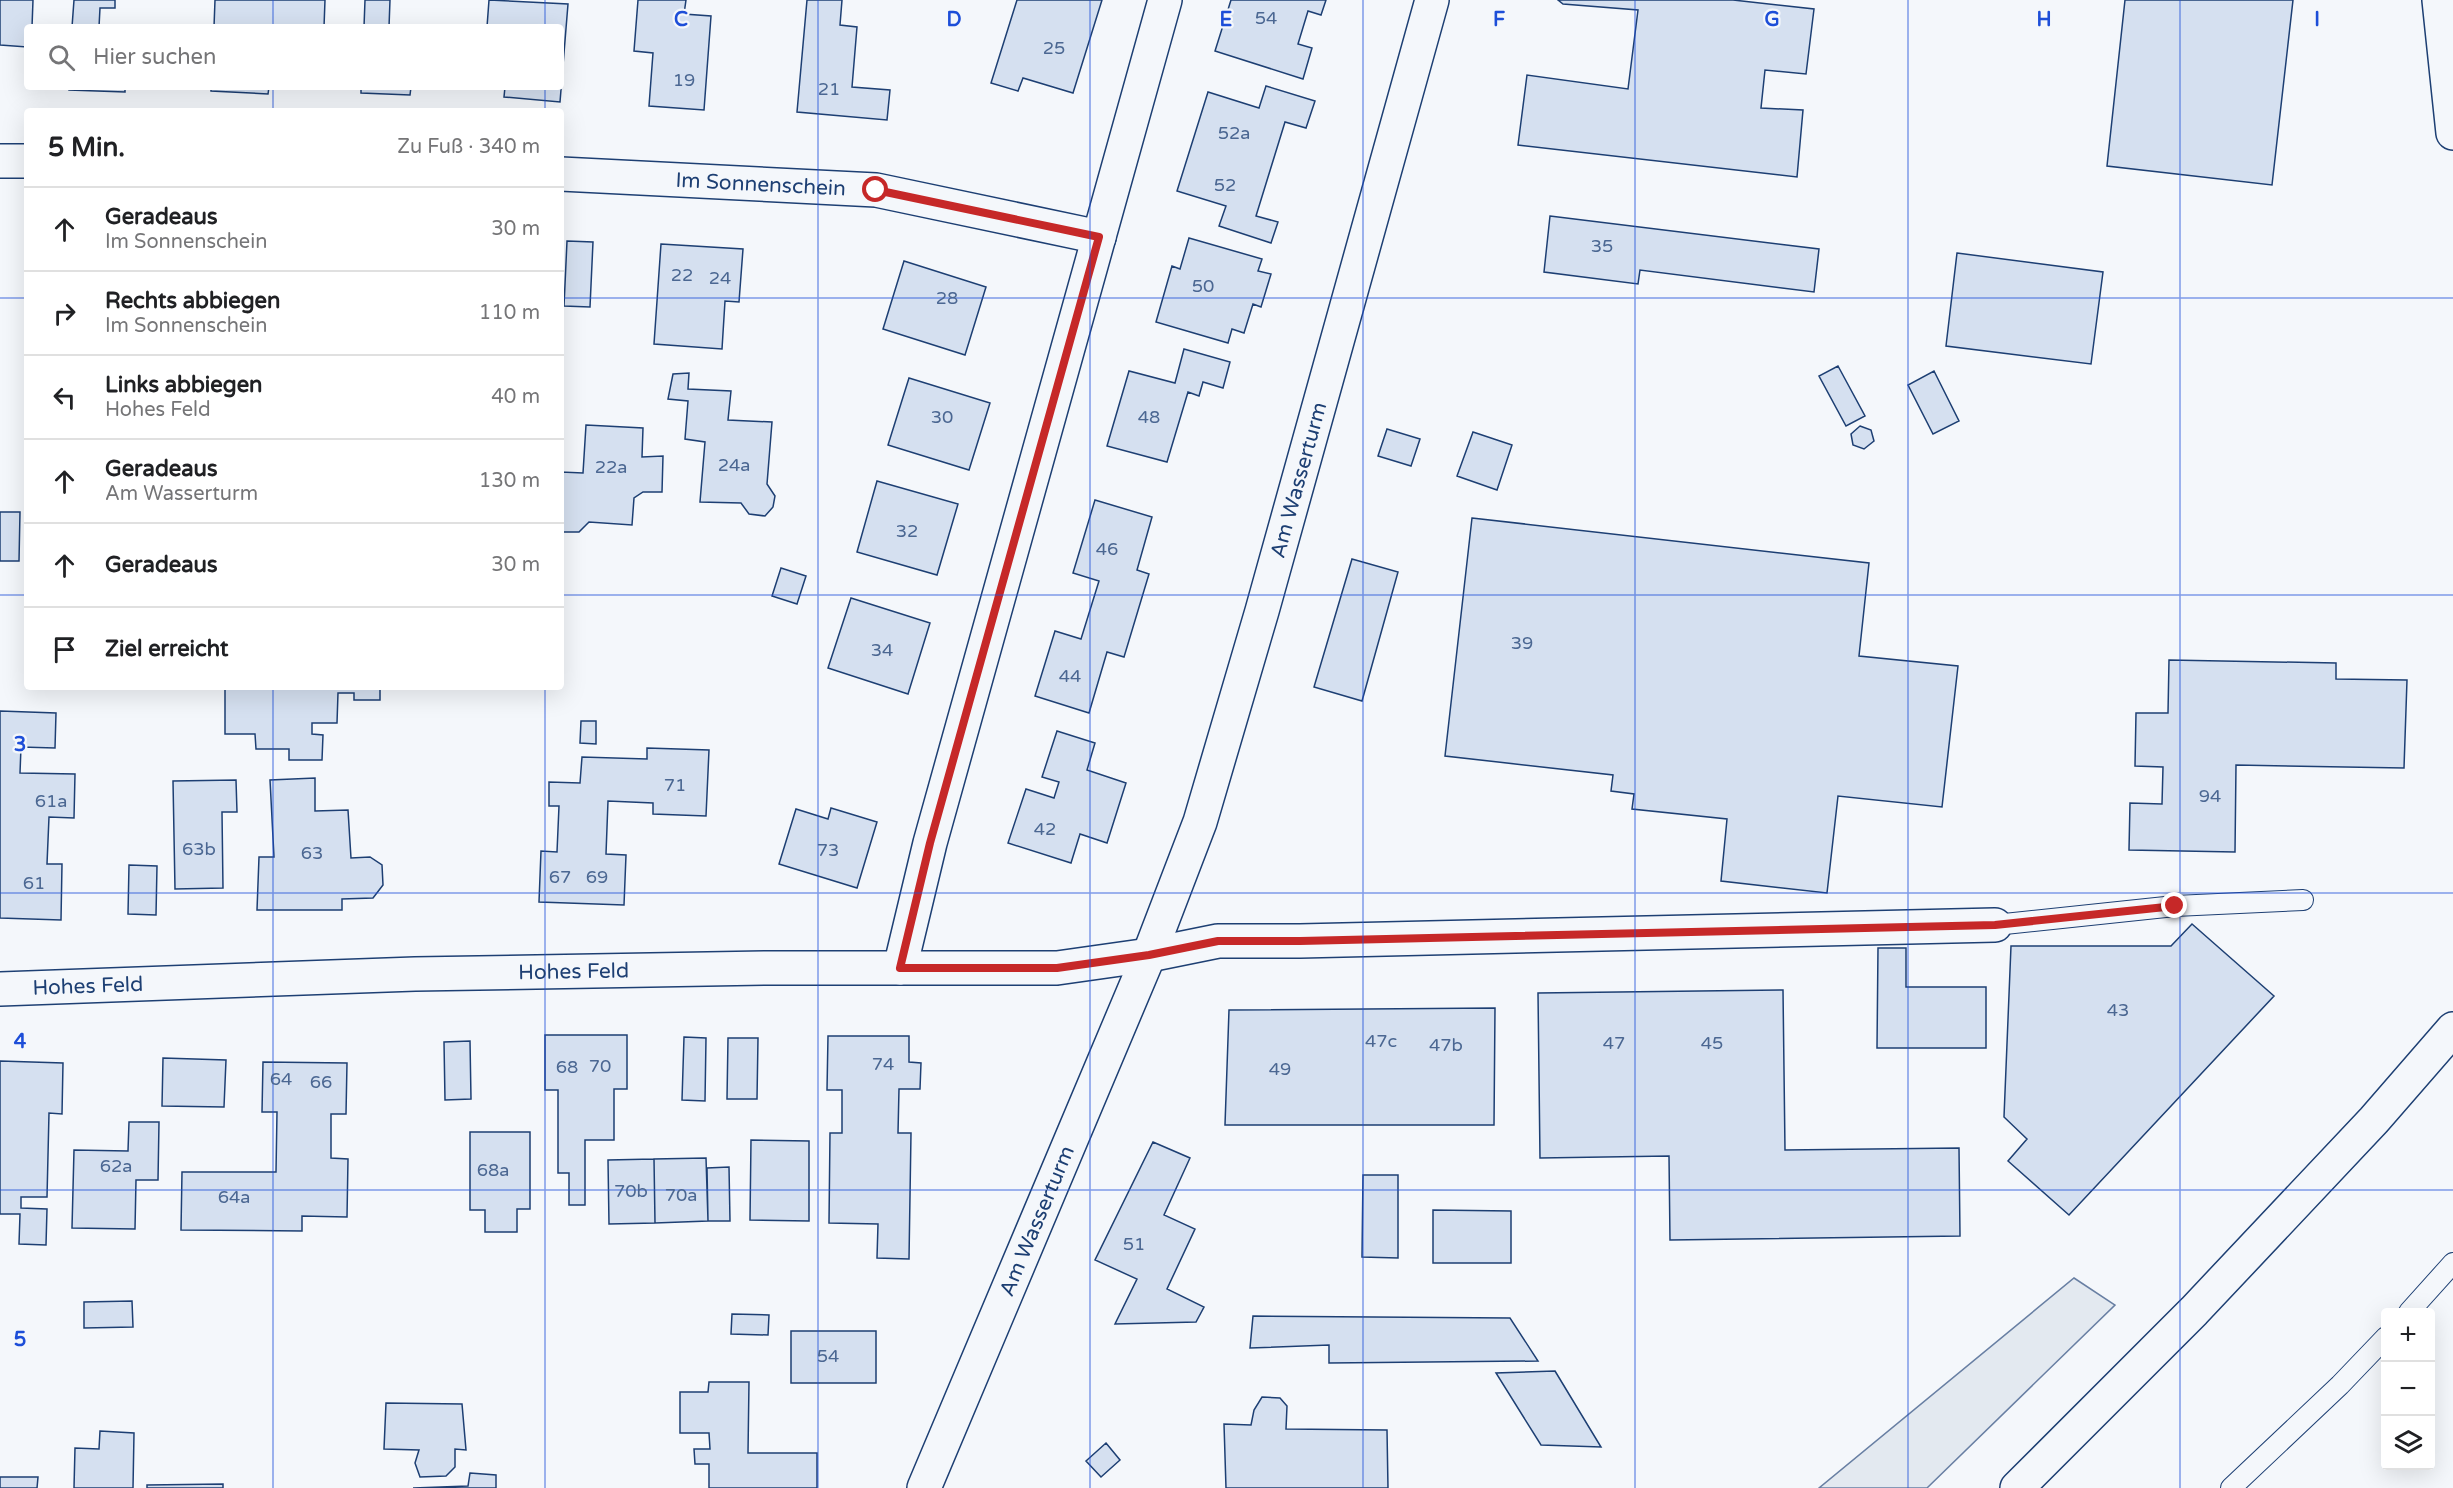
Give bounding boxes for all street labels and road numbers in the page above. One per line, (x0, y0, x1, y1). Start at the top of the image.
street label: Im Sonnenschein (675, 168, 847, 201)
street label: Am Wasserturm (1265, 399, 1333, 561)
street label: Hohes Feld (518, 958, 629, 985)
street label: Hohes Feld (32, 972, 144, 1001)
street label: Am Wasserturm (994, 1142, 1080, 1300)

